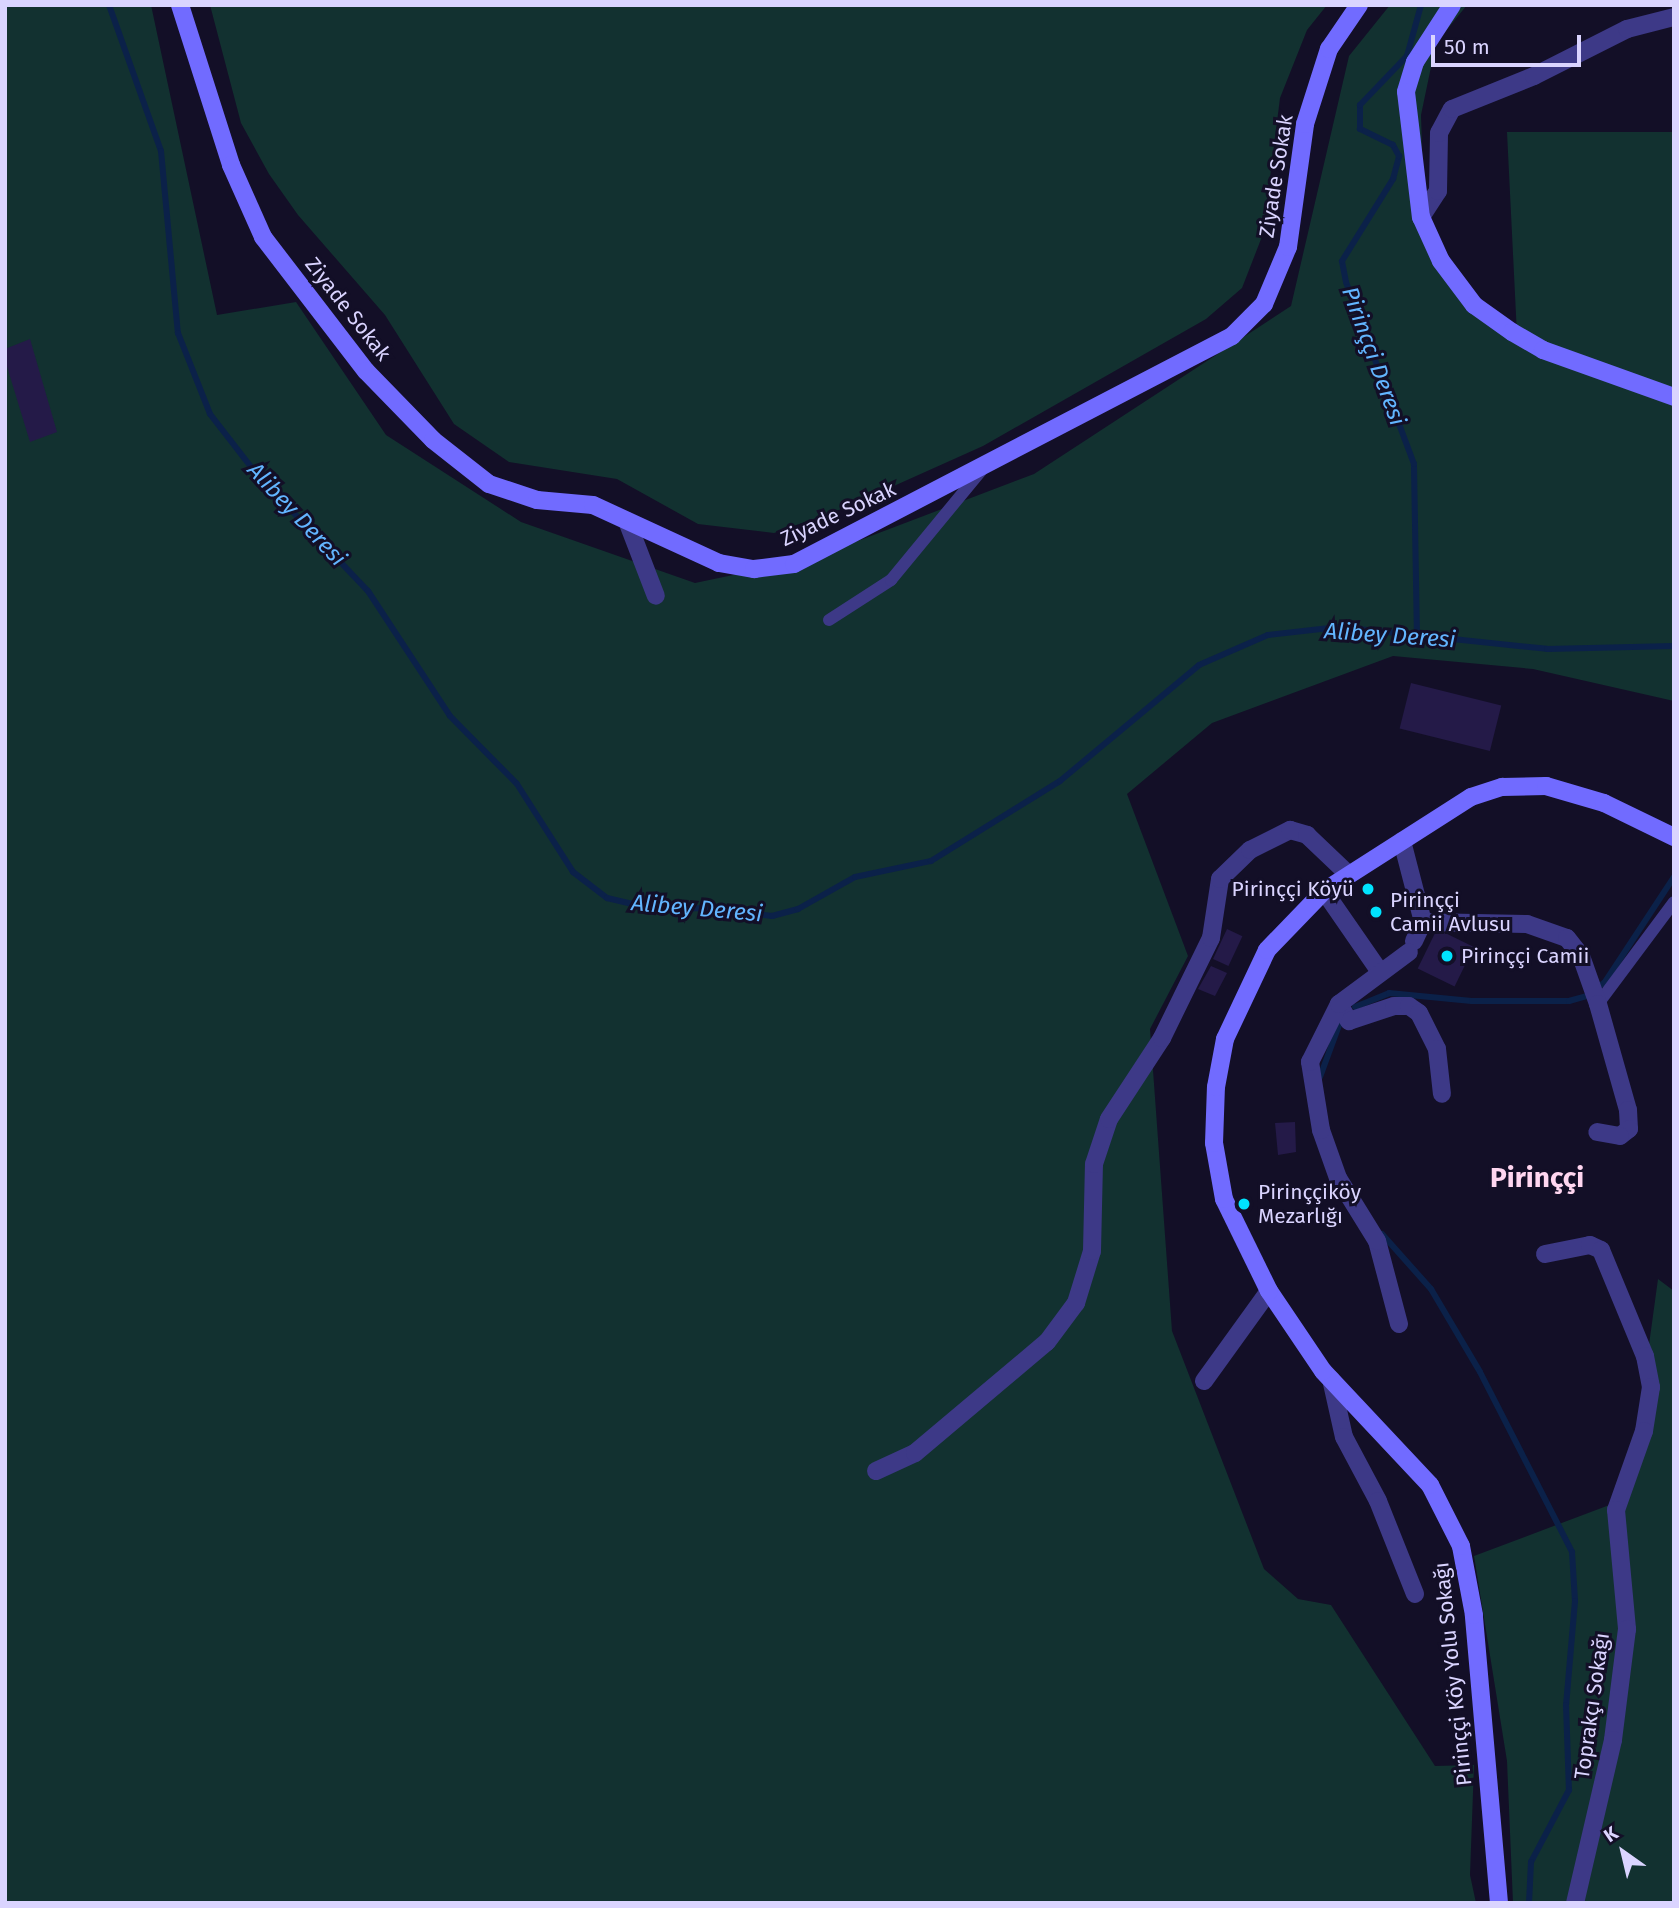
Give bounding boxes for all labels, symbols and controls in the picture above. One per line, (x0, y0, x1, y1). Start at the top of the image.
scale bar (1434, 21, 1584, 65)
text: 50 m (1444, 34, 1490, 60)
street label: Ziyade Sokak (1254, 113, 1298, 239)
street label: Ziyade Sokak (300, 252, 396, 366)
water label: Pirinççi Deresi (1336, 283, 1412, 429)
water label: Alibey Deresi (242, 456, 352, 572)
street label: Ziyade Sokak (776, 476, 900, 552)
water label: Alibey Deresi (1323, 617, 1457, 653)
place label: Pirinççi Köyü (1232, 876, 1354, 902)
marker: Pirinççi Köyü (1360, 881, 1376, 897)
place label: Pirinççi Camii Avlusu (1390, 887, 1511, 937)
water label: Alibey Deresi (630, 889, 764, 927)
marker: Pirinççi Camii Avlusu (1368, 904, 1384, 920)
place label: Pirinççi Camii (1461, 943, 1589, 969)
marker: Pirinççi Camii (1439, 948, 1455, 964)
district label: Pirinççi (1490, 1161, 1584, 1195)
place label: Pirinççiköy Mezarlığı (1258, 1179, 1361, 1229)
marker: Pirinççiköy Mezarlığı (1236, 1196, 1252, 1212)
street label: Pirinççi Köy Yolu Sokağı (1429, 1561, 1477, 1787)
street label: Toprakçı Sokağı (1569, 1631, 1615, 1781)
north arrow (1588, 1817, 1658, 1887)
text: K (1600, 1821, 1622, 1847)

